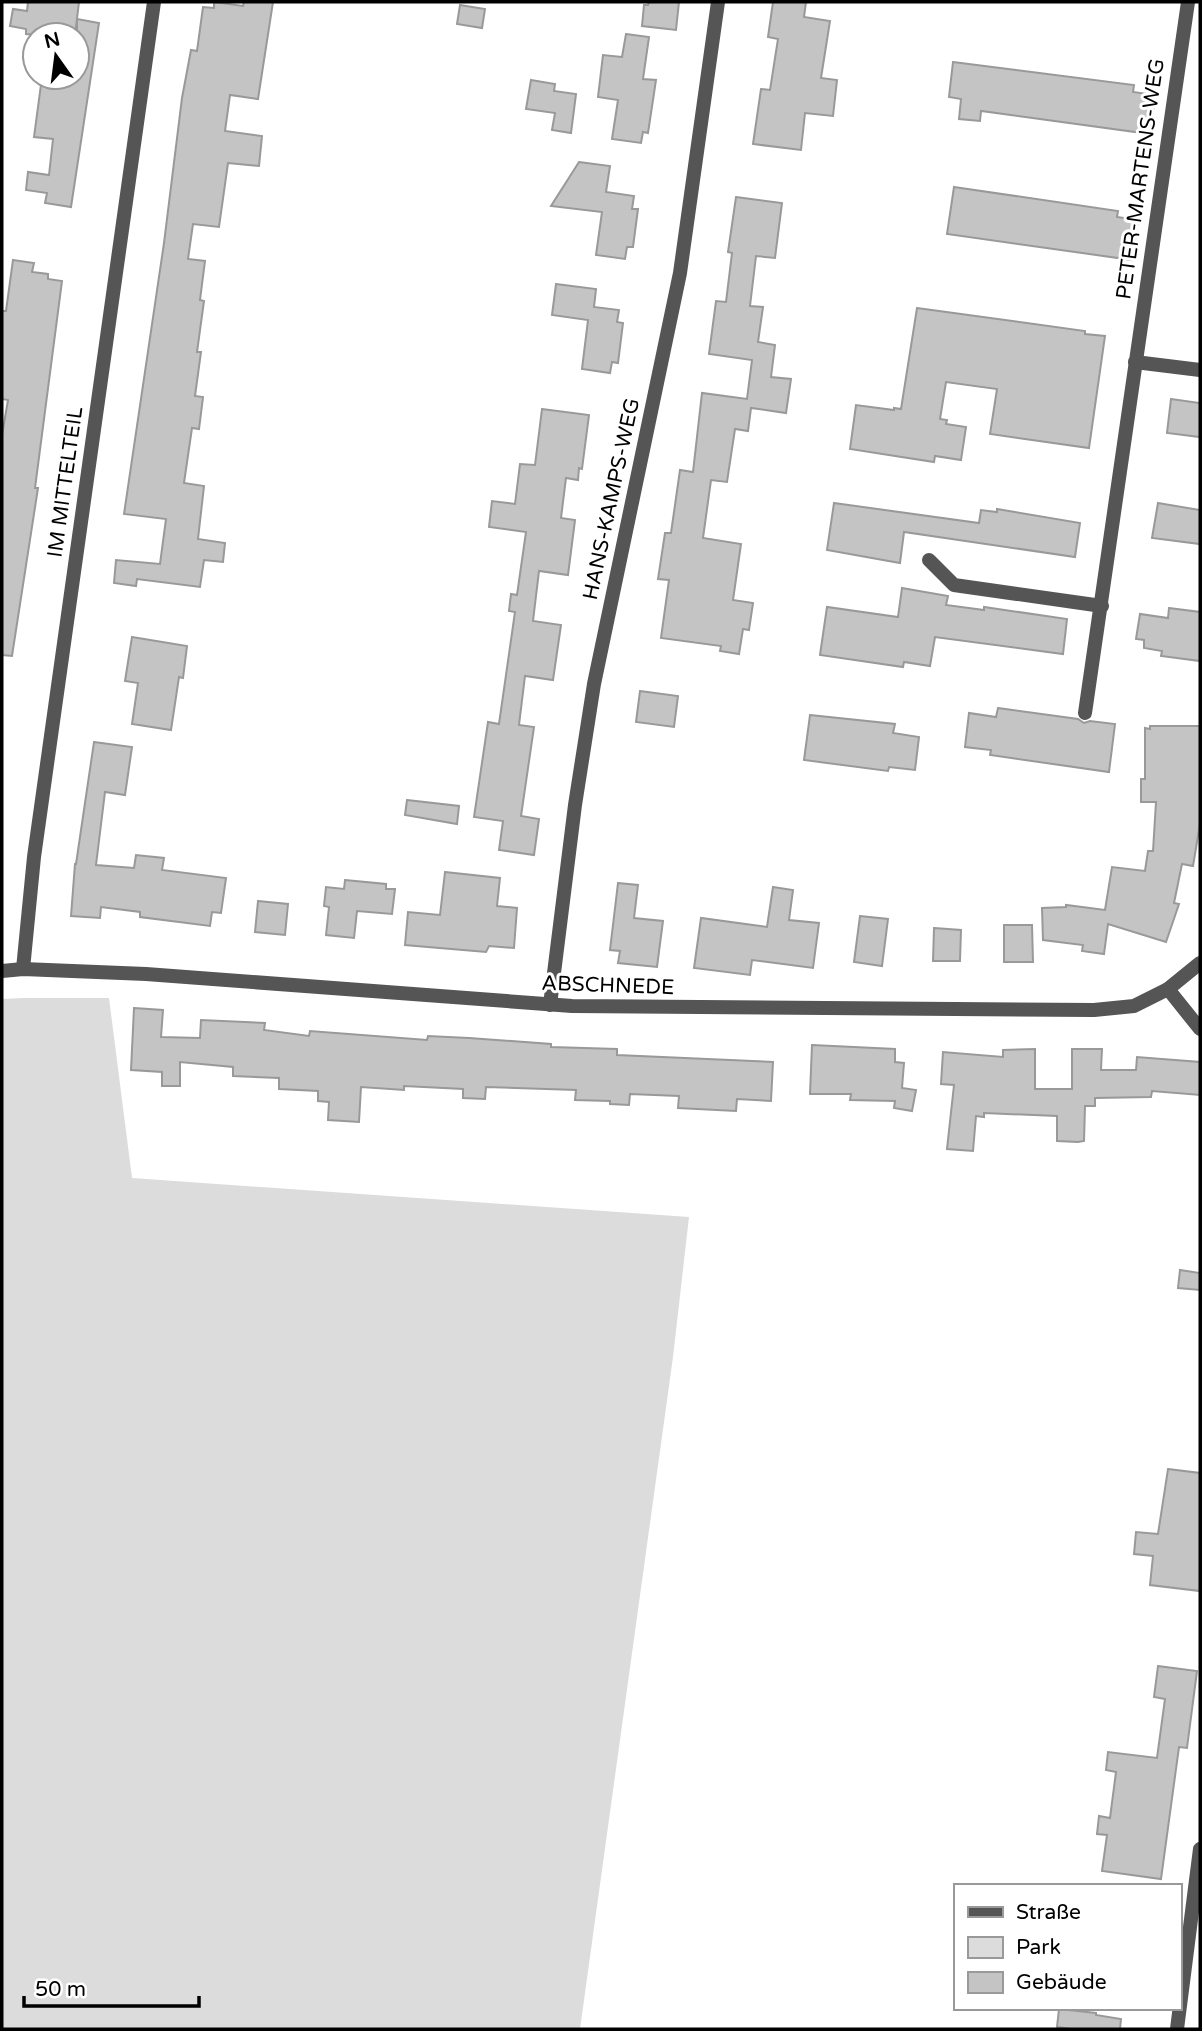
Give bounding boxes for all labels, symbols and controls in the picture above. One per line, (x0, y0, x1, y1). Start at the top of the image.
north arrow (21, 21, 91, 91)
text: N (42, 28, 62, 53)
street label: PETER-MARTENS-WEG (1111, 57, 1170, 301)
street label: HANS-KAMPS-WEG (578, 396, 645, 602)
street label: IM MITTELTEIL (43, 405, 88, 559)
street label: ABSCHNEDE (541, 971, 675, 1000)
legend (954, 1884, 1181, 2010)
text: Straße (1016, 1900, 1081, 1925)
text: Park (1016, 1935, 1061, 1960)
scale bar (24, 1965, 200, 2009)
text: Gebäude (1016, 1970, 1107, 1995)
text: 50 m (35, 1977, 86, 2002)

